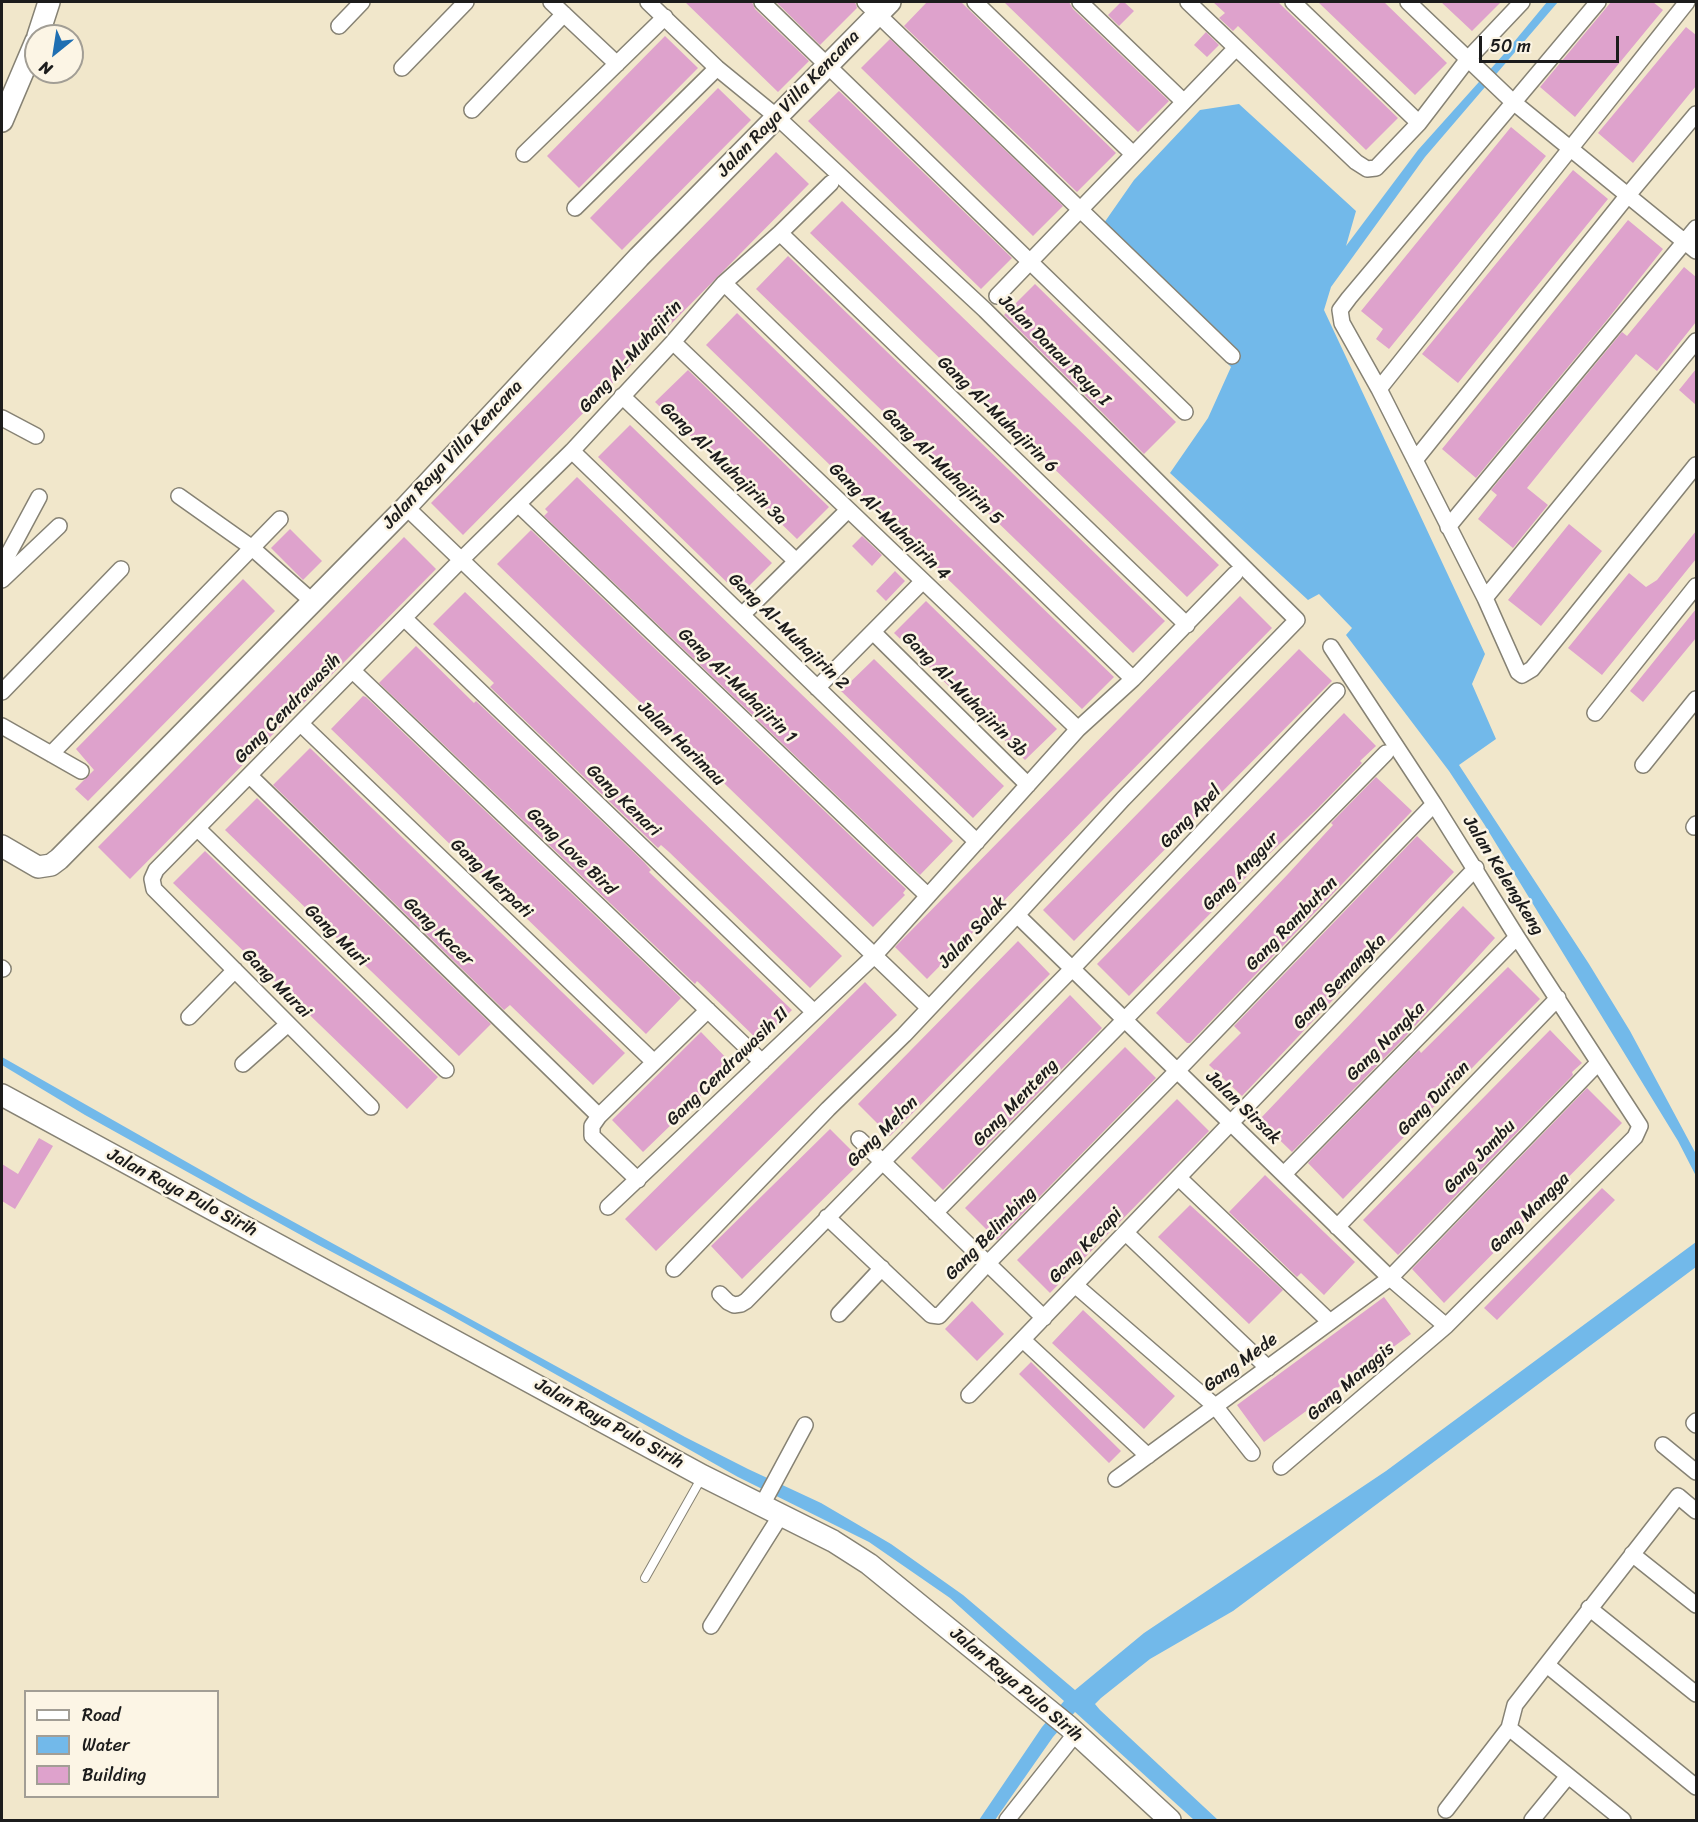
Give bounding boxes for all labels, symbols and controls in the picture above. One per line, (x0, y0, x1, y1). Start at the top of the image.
north arrow (24, 24, 84, 84)
scale bar (1482, 24, 1622, 62)
street label: Jalan Raya Villa Kencana (713, 26, 865, 182)
text: 50 m (1490, 30, 1531, 62)
text: N (34, 53, 58, 84)
street label: Jalan Danau Raya I (994, 291, 1114, 411)
street label: Gang Al-Muhajirin (575, 296, 687, 418)
street label: Gang Al-Muhajirin 6 (932, 352, 1062, 478)
street label: Jalan Raya Villa Kencana (378, 376, 528, 534)
street label: Gang Al-Muhajirin 3a (655, 398, 791, 530)
street label: Gang Al-Muhajirin 5 (877, 404, 1007, 530)
street label: Gang Al-Muhajirin 4 (824, 459, 954, 585)
street label: Gang Al-Muhajirin 2 (723, 569, 853, 695)
street label: Gang Al-Muhajirin 1 (673, 624, 801, 748)
street label: Gang Al-Muhajirin 3b (897, 628, 1031, 762)
street label: Gang Cendrawasih (230, 650, 346, 768)
street label: Jalan Harimau (633, 697, 729, 791)
street label: Gang Kenari (581, 760, 665, 842)
street label: Gang Apel (1156, 781, 1226, 853)
street label: Gang Love Bird (522, 804, 620, 900)
street label: Jalan Kelengkeng (1458, 812, 1548, 940)
street label: Gang Anggur (1198, 828, 1284, 916)
street label: Gang Merpati (445, 834, 537, 924)
street label: Gang Rambutan (1242, 872, 1342, 976)
street label: Gang Kacer (398, 893, 478, 971)
street label: Jalan Salak (934, 893, 1012, 973)
street label: Gang Muri (300, 900, 372, 972)
street label: Gang Semangka (1289, 930, 1391, 1034)
street label: Gang Murai (237, 945, 315, 1023)
street label: Gang Nangka (1342, 998, 1430, 1086)
street label: Gang Cendrawasih II (662, 1003, 794, 1131)
street label: Gang Menteng (969, 1055, 1063, 1151)
street label: Gang Durian (1393, 1057, 1475, 1141)
street label: Jalan Sirsak (1201, 1067, 1285, 1149)
street label: Gang Melon (843, 1092, 923, 1172)
street label: Gang Jambu (1439, 1116, 1521, 1198)
street label: Jalan Raya Pulo Sirih (103, 1144, 261, 1242)
street label: Gang Mangga (1485, 1168, 1575, 1258)
street label: Gang Belimbing (941, 1183, 1041, 1285)
street label: Gang Kecapi (1045, 1204, 1127, 1288)
street label: Gang Mede (1200, 1329, 1282, 1397)
street label: Gang Manggis (1303, 1338, 1399, 1426)
street label: Jalan Raya Pulo Sirih (531, 1374, 687, 1474)
street label: Jalan Raya Pulo Sirih (945, 1623, 1087, 1747)
legend (24, 1690, 219, 1798)
text: Road (82, 1699, 121, 1731)
text: Water (82, 1729, 129, 1761)
text: Building (82, 1759, 146, 1791)

